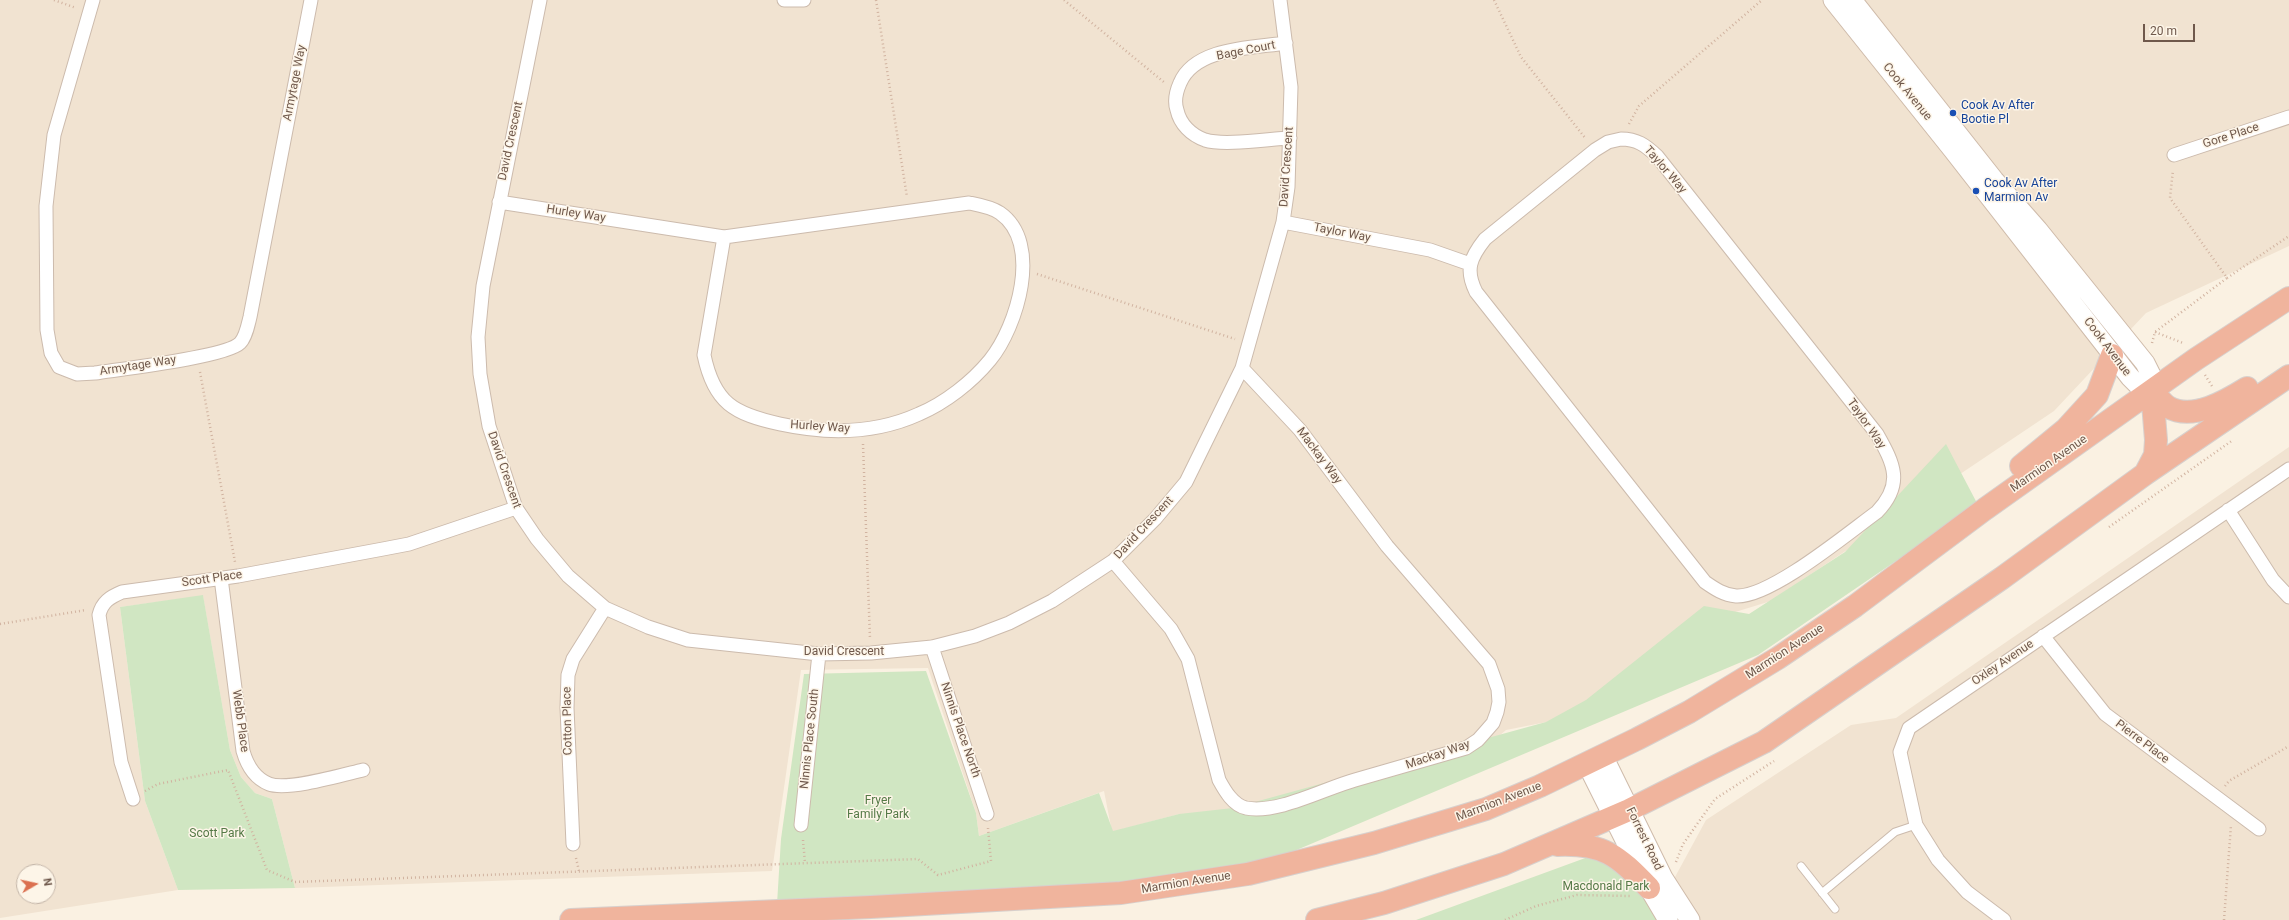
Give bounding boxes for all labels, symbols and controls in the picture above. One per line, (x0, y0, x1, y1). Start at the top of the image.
scale bar (2145, 16, 2197, 42)
text: 20 m (2150, 24, 2177, 38)
street label: Bage Court (1215, 38, 1277, 64)
street label: Armytage Way (281, 44, 309, 122)
street label: Cook Avenue (1879, 60, 1935, 124)
place label: Cook Av After Bootie Pl (1961, 99, 2034, 127)
street label: David Crescent (496, 100, 526, 182)
marker: Cook Av After Bootie Pl (1948, 108, 1958, 118)
street label: Gore Place (2201, 120, 2261, 152)
street label: David Crescent (1277, 126, 1297, 208)
street label: Taylor Way (1641, 143, 1689, 197)
place label: Cook Av After Marmion Av (1984, 177, 2057, 205)
marker: Cook Av After Marmion Av (1971, 186, 1981, 196)
street label: Hurley Way (545, 202, 607, 226)
street label: Taylor Way (1312, 220, 1372, 246)
street label: Cook Avenue (2080, 315, 2134, 379)
street label: Armytage Way (99, 353, 177, 379)
street label: Taylor Way (1843, 396, 1889, 452)
street label: Hurley Way (790, 418, 850, 436)
street label: Mackay Way (1293, 425, 1345, 487)
street label: David Crescent (484, 430, 524, 510)
street label: Marmion Avenue (2008, 432, 2090, 496)
street label: David Crescent (1111, 494, 1177, 562)
street label: Scott Place (181, 568, 243, 590)
street label: Marmion Avenue (1743, 621, 1827, 683)
street label: Oxley Avenue (1969, 637, 2037, 689)
street label: David Crescent (804, 645, 884, 659)
street label: Ninnis Place North (937, 680, 983, 780)
street label: Cotton Place (560, 687, 576, 755)
street label: Ninnis Place South (798, 688, 822, 790)
street label: Webb Place (228, 689, 252, 753)
street label: Pierre Place (2112, 717, 2172, 767)
street label: Mackay Way (1404, 737, 1472, 773)
street label: Marmion Avenue (1454, 779, 1544, 825)
park label: Fryer Family Park (847, 794, 909, 822)
street label: Forrest Road (1623, 805, 1665, 873)
park label: Scott Park (189, 827, 245, 841)
north arrow (16, 864, 56, 904)
street label: Marmion Avenue (1140, 869, 1232, 897)
text: N (40, 877, 54, 887)
park label: Macdonald Park (1563, 880, 1649, 894)

